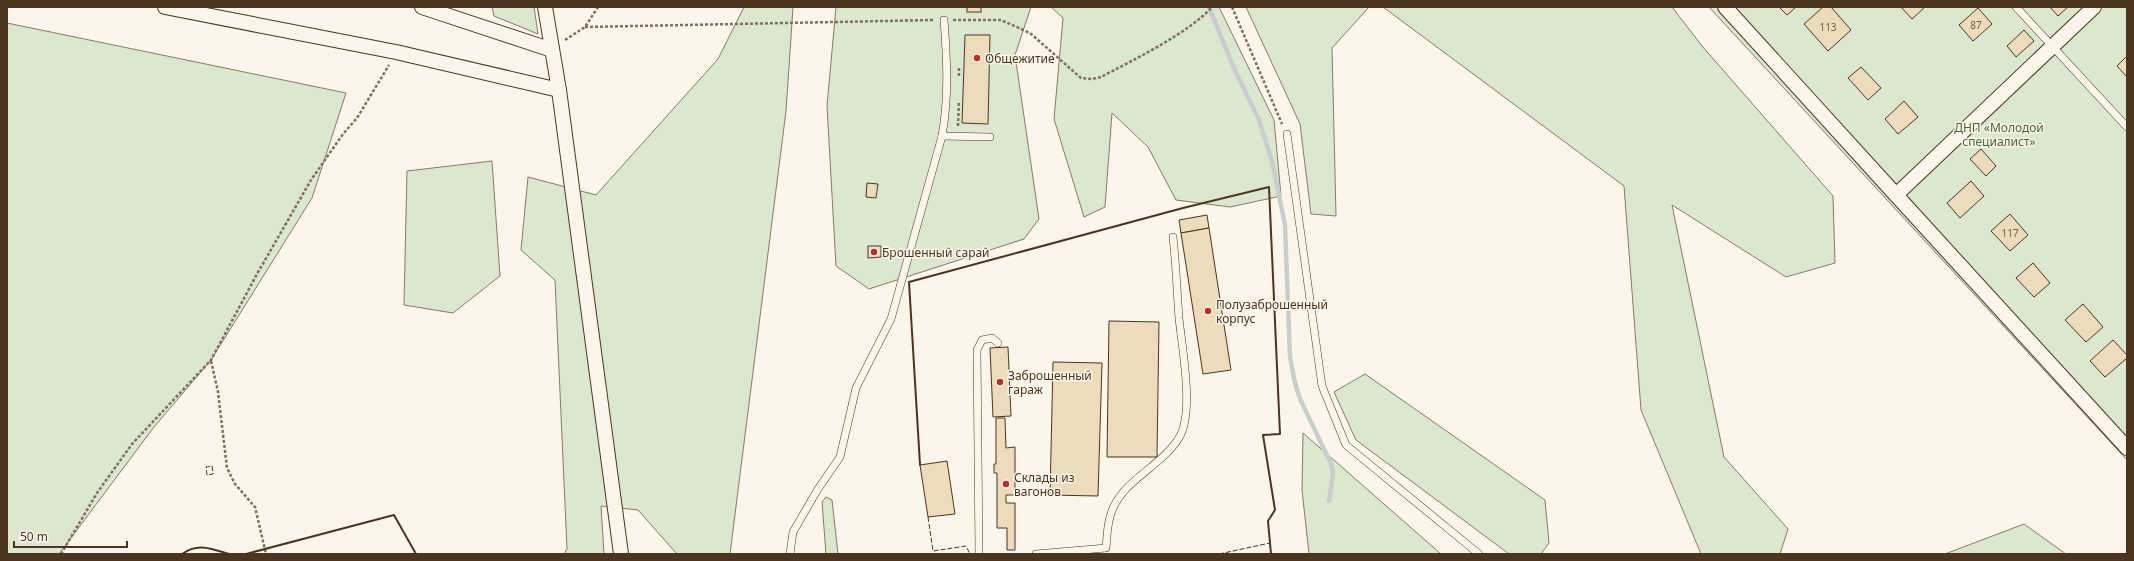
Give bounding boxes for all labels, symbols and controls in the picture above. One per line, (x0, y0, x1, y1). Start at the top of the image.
house number: 87 (1970, 18, 1982, 32)
house number: 113 (1819, 20, 1837, 34)
place label: Общежитие (985, 50, 1055, 67)
marker: Общежитие (972, 53, 982, 63)
park label: ДНП «Молодой специалист» (1954, 119, 2044, 150)
house number: 117 (2001, 226, 2019, 240)
place label: Брошенный сарай (882, 244, 990, 261)
marker: Брошенный сарай (869, 247, 879, 257)
place label: Полузаброшенный корпус (1216, 296, 1328, 327)
marker: Полузаброшенный корпус (1203, 306, 1213, 316)
place label: Заброшенный гараж (1008, 367, 1092, 398)
marker: Заброшенный гараж (995, 377, 1005, 387)
place label: Склады из вагонов (1014, 469, 1075, 500)
marker: Склады из вагонов (1001, 479, 1011, 489)
scale bar (14, 523, 127, 549)
text: 50 m (20, 528, 48, 545)

